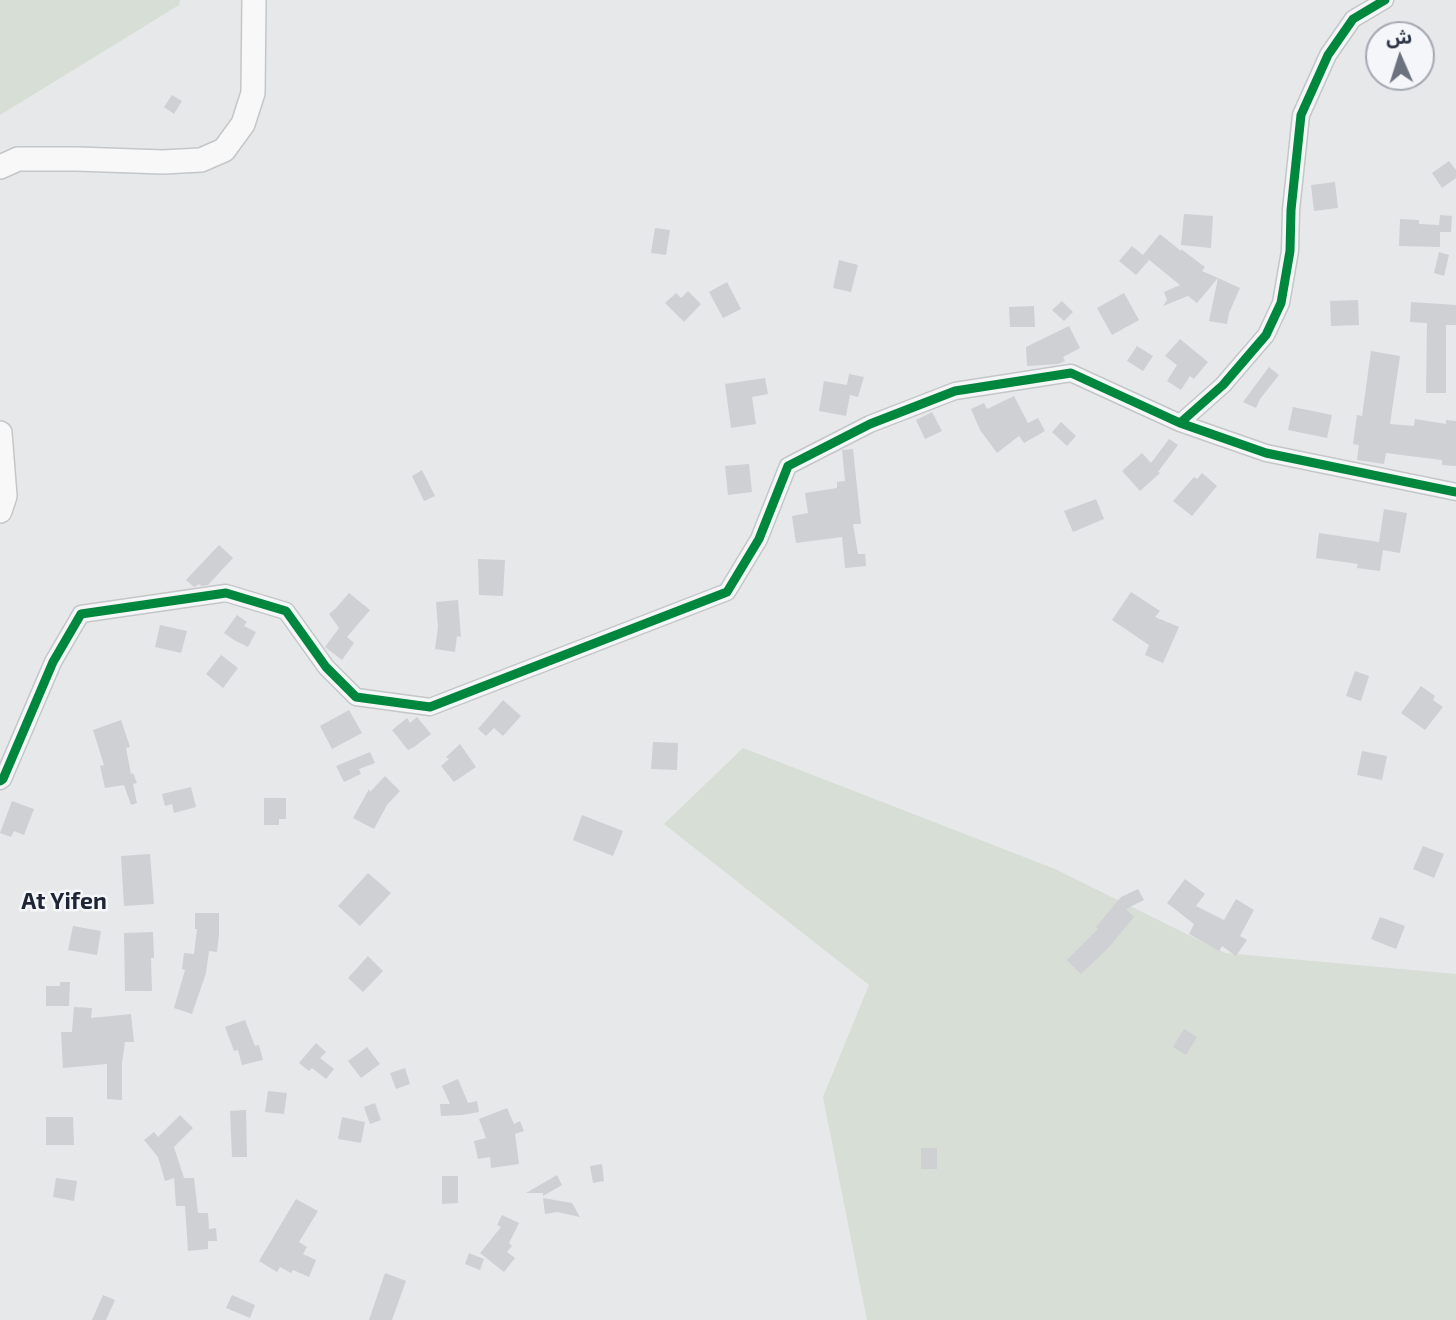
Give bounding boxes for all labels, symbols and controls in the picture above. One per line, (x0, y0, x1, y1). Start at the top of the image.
north arrow (1365, 21, 1435, 91)
text: ش (1385, 24, 1413, 49)
district label: At Yifen (21, 887, 107, 915)

